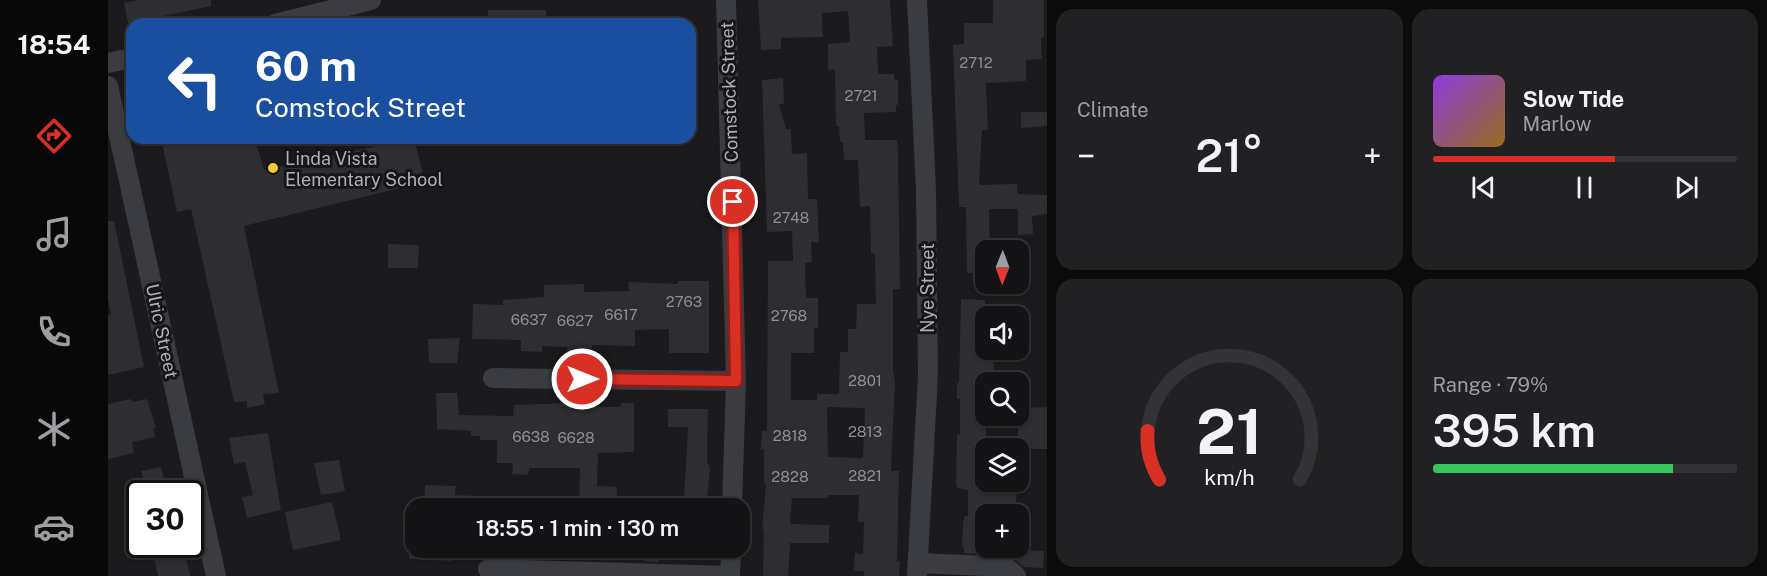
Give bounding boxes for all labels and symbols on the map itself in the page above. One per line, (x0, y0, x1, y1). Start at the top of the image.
street label: Comstock Street (716, 21, 742, 163)
house number: 2712 (959, 54, 993, 71)
house number: 2721 (844, 87, 878, 104)
place label: Linda Vista Elementary School (285, 148, 443, 190)
marker: Linda Vista Elementary School (266, 161, 280, 175)
pin (707, 176, 758, 227)
house number: 2748 (773, 209, 809, 226)
north arrow (975, 240, 1029, 294)
street label: Nye Street (917, 243, 938, 333)
street label: Ulric Street (142, 282, 182, 380)
house number: 2763 (666, 293, 702, 310)
house number: 6617 (604, 306, 638, 323)
house number: 2768 (771, 307, 807, 324)
house number: 6637 (511, 311, 547, 328)
house number: 6627 (557, 312, 593, 329)
position arrow (550, 347, 614, 411)
house number: 2801 (848, 372, 882, 389)
house number: 2813 (848, 423, 882, 440)
house number: 2818 (773, 427, 807, 444)
house number: 6638 (512, 428, 550, 445)
house number: 6628 (557, 429, 595, 446)
house number: 2821 (848, 467, 882, 484)
house number: 2828 (771, 468, 809, 485)
speed limit sign: 30 (126, 480, 204, 558)

